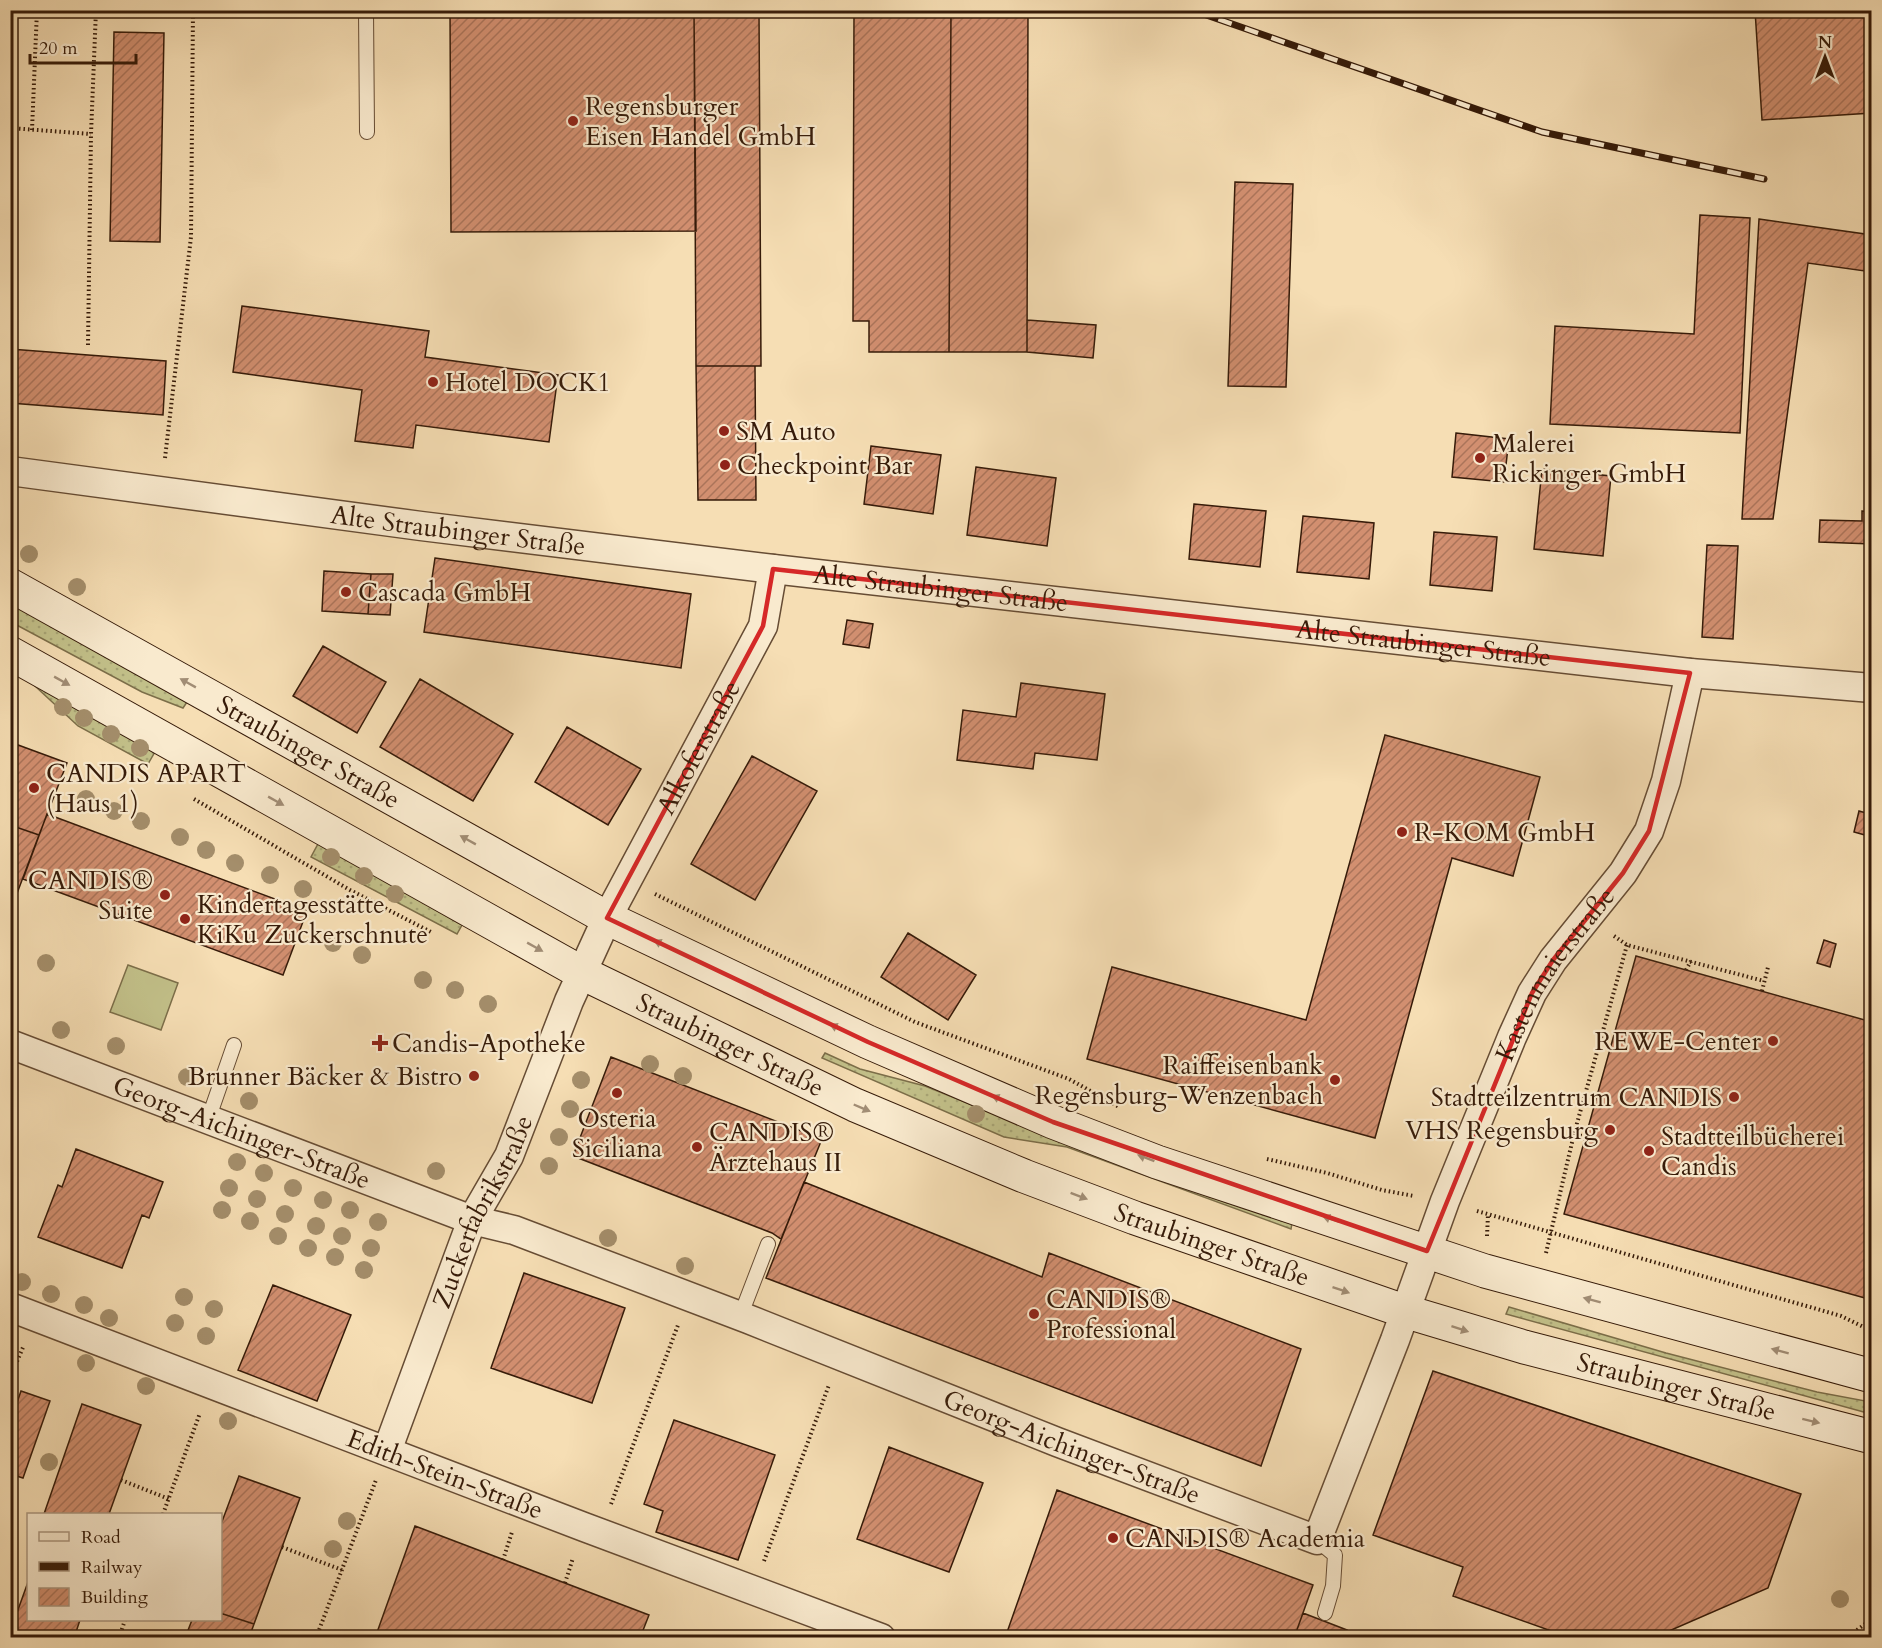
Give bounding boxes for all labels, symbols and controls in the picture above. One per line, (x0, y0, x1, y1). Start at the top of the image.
scale bar (30, 27, 136, 65)
north arrow (1795, 27, 1855, 87)
text: N (1818, 32, 1832, 54)
text: 20 m (39, 36, 78, 61)
place label: Regensburger Eisen Handel GmbH (585, 89, 816, 154)
marker: Regensburger Eisen Handel GmbH (566, 114, 580, 128)
place label: Hotel DOCK1 (445, 365, 611, 400)
marker: Hotel DOCK1 (426, 375, 440, 389)
place label: SM Auto (736, 414, 836, 449)
marker: SM Auto (717, 424, 731, 438)
place label: Malerei Rickinger GmbH (1492, 426, 1686, 491)
place label: Checkpoint Bar (737, 448, 913, 483)
marker: Malerei Rickinger GmbH (1473, 451, 1487, 465)
marker: Checkpoint Bar (718, 458, 732, 472)
street label: Alte Straubinger Straße (328, 497, 587, 564)
street label: Alte Straubinger Straße (811, 557, 1070, 620)
place label: Cascada GmbH (358, 575, 531, 610)
marker: Cascada GmbH (339, 585, 353, 599)
street label: Alte Straubinger Straße (1294, 611, 1553, 675)
street label: Alkoferstraße (648, 674, 749, 821)
one-way arrow (53, 676, 70, 686)
one-way arrow (180, 678, 196, 689)
street label: Straubinger Straße (211, 687, 406, 817)
place label: CANDIS APART (Haus 1) (46, 756, 246, 821)
marker: CANDIS APART (Haus 1) (27, 781, 41, 795)
one-way arrow (267, 795, 284, 805)
place label: R-KOM GmbH (1414, 815, 1595, 850)
marker: R-KOM GmbH (1395, 825, 1409, 839)
one-way arrow (460, 835, 477, 845)
place label: CANDIS® Suite (28, 863, 153, 928)
street label: Kastenmaierstraße (1487, 880, 1623, 1066)
place label: Kindertagesstätte KiKu Zuckerschnute (197, 887, 428, 952)
marker: CANDIS® Suite (158, 888, 172, 902)
marker: Kindertagesstätte KiKu Zuckerschnute (178, 912, 192, 926)
one-way arrow (654, 940, 671, 949)
one-way arrow (527, 942, 544, 952)
street label: Straubinger Straße (630, 985, 830, 1105)
one-way arrow (830, 1024, 847, 1033)
place label: REWE-Center (1595, 1024, 1762, 1059)
place label: Candis-Apotheke (392, 1026, 586, 1061)
marker: REWE-Center (1766, 1034, 1780, 1048)
marker: Candis-Apotheke (373, 1036, 387, 1050)
place label: Raiffeisenbank Regensburg-Wenzenbach (1035, 1048, 1323, 1113)
place label: Brunner Bäcker & Bistro (188, 1059, 462, 1094)
street label: Georg-Aichinger-Straße (108, 1068, 375, 1198)
marker: Brunner Bäcker & Bistro (467, 1069, 481, 1083)
marker: Raiffeisenbank Regensburg-Wenzenbach (1328, 1073, 1342, 1087)
place label: Stadtteilzentrum CANDIS (1431, 1080, 1722, 1115)
marker: Osteria Siciliana (610, 1086, 624, 1100)
marker: Stadtteilzentrum CANDIS (1727, 1090, 1741, 1104)
one-way arrow (990, 1094, 1008, 1104)
place label: Osteria Siciliana (572, 1101, 662, 1166)
one-way arrow (853, 1103, 871, 1113)
street label: Zuckerfabrikstraße (424, 1110, 541, 1313)
place label: VHS Regensburg (1405, 1113, 1598, 1148)
place label: CANDIS® Ärztehaus II (709, 1115, 842, 1180)
place label: Stadtteilbücherei Candis (1661, 1119, 1844, 1184)
marker: VHS Regensburg (1603, 1123, 1617, 1137)
marker: CANDIS® Ärztehaus II (690, 1140, 704, 1154)
marker: Stadtteilbücherei Candis (1642, 1144, 1656, 1158)
one-way arrow (1137, 1152, 1155, 1162)
one-way arrow (1070, 1192, 1088, 1202)
street label: Straubinger Straße (1109, 1195, 1314, 1295)
one-way arrow (1322, 1214, 1340, 1223)
place label: CANDIS® Professional (1046, 1282, 1176, 1347)
one-way arrow (1333, 1285, 1351, 1295)
one-way arrow (1582, 1295, 1600, 1304)
marker: CANDIS® Professional (1027, 1307, 1041, 1321)
one-way arrow (1451, 1324, 1469, 1334)
street label: Straubinger Straße (1573, 1344, 1780, 1429)
one-way arrow (1771, 1345, 1789, 1355)
street label: Georg-Aichinger-Straße (938, 1381, 1205, 1512)
one-way arrow (1802, 1417, 1820, 1427)
street label: Edith-Stein-Straße (342, 1421, 548, 1528)
legend (27, 1513, 222, 1621)
place label: CANDIS® Academia (1125, 1521, 1365, 1556)
text: Road (81, 1525, 121, 1550)
marker: CANDIS® Academia (1106, 1531, 1120, 1545)
text: Railway (81, 1555, 143, 1580)
text: Building (81, 1585, 149, 1610)

